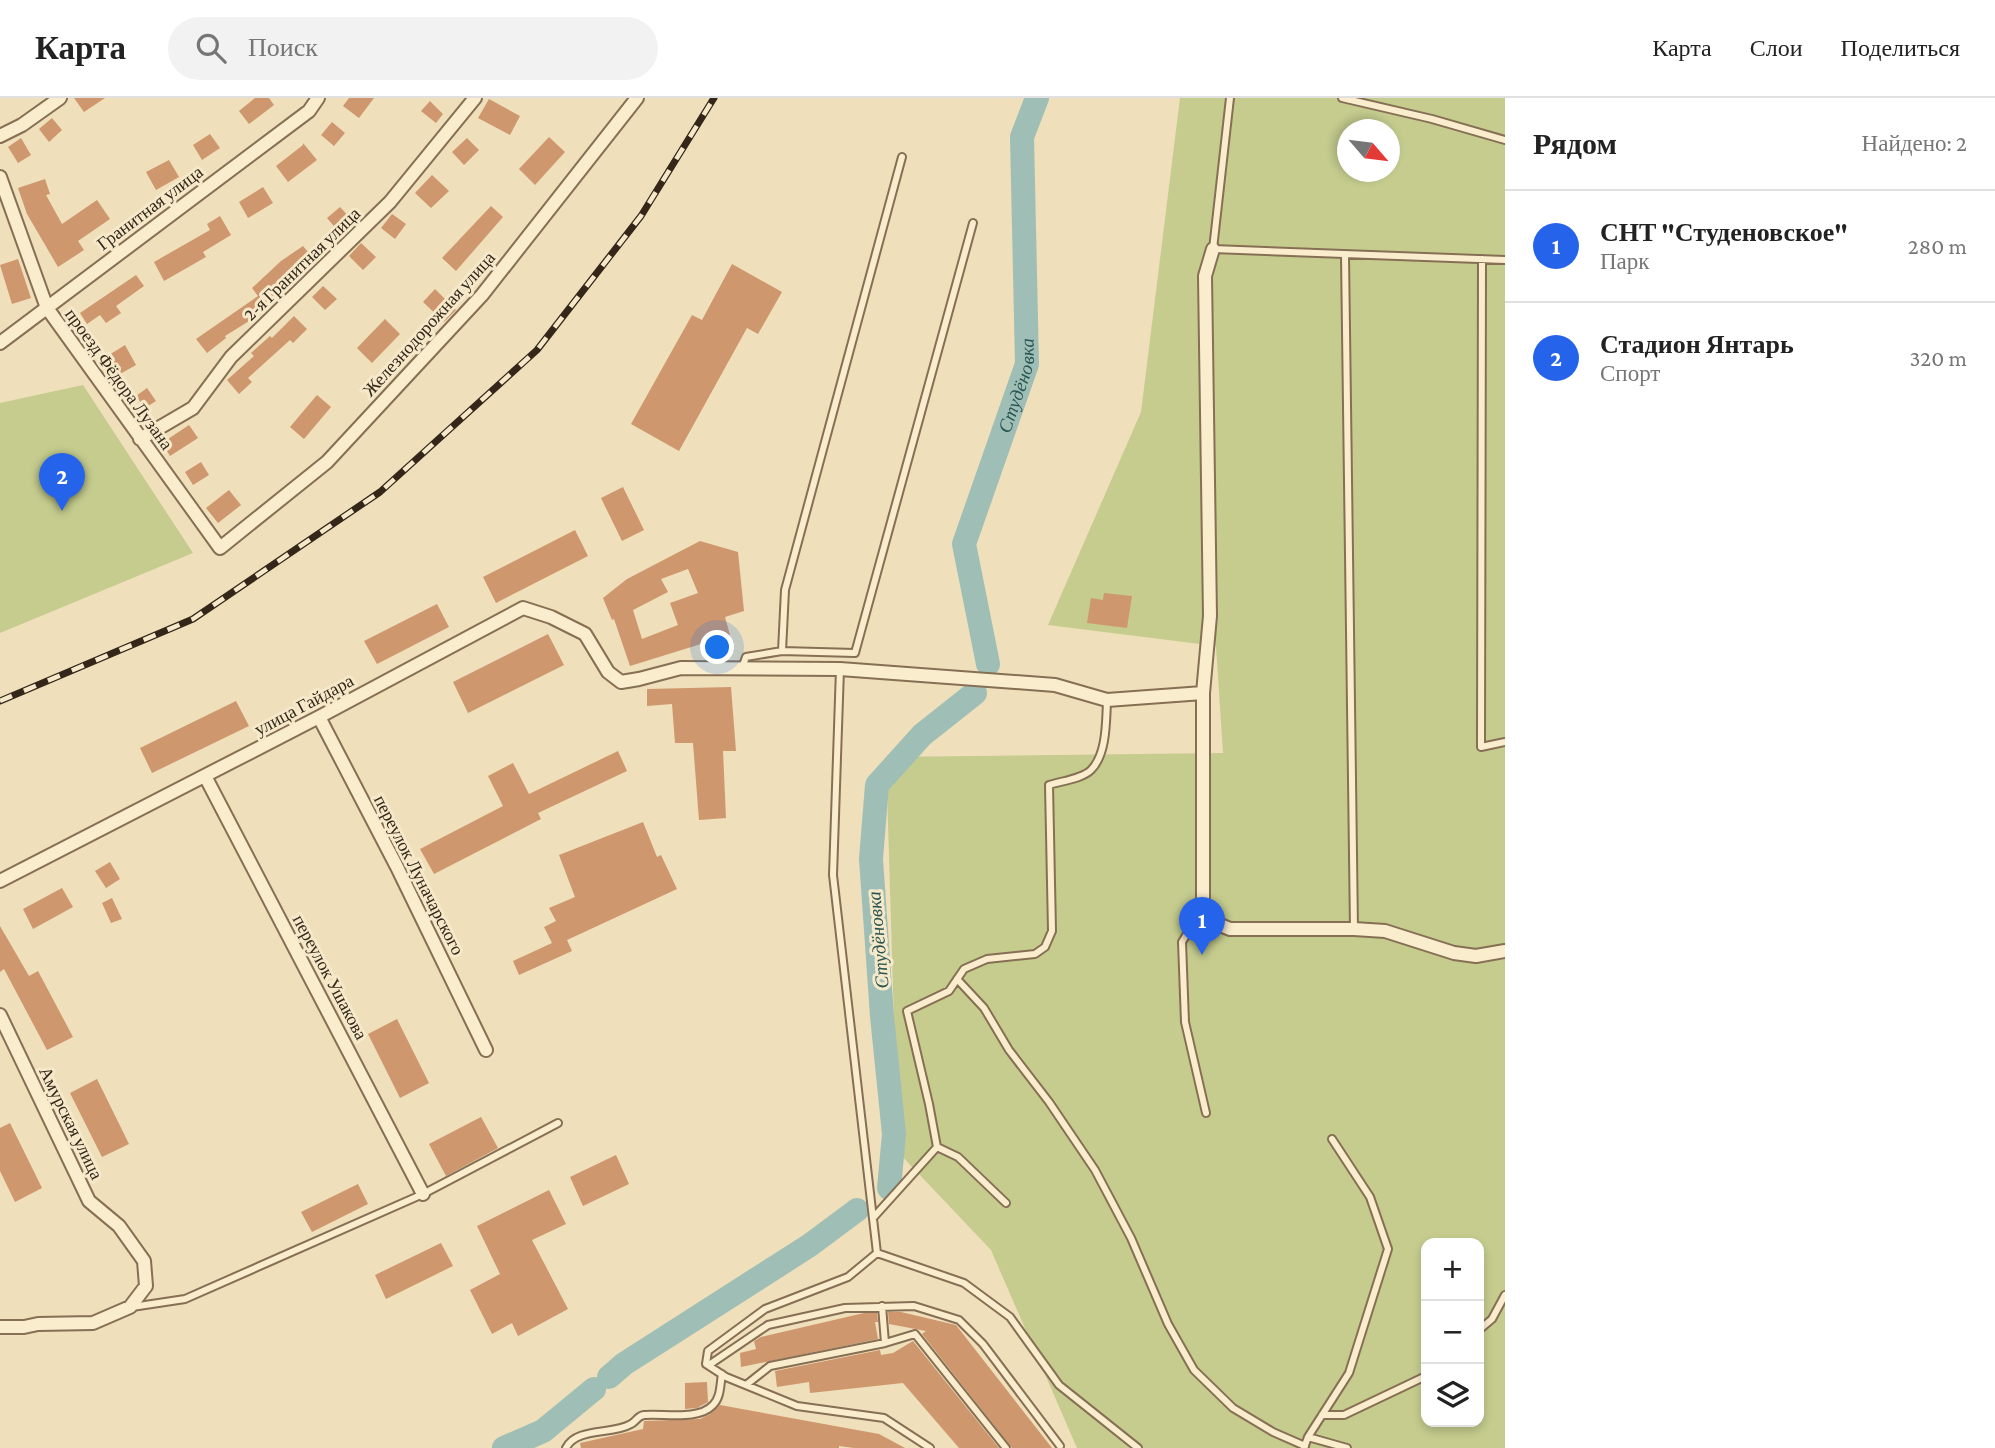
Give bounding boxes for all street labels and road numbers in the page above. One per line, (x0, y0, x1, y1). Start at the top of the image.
street label: Гранитная улица (93, 162, 207, 254)
street label: 2-я Гранитная улица (240, 203, 364, 325)
street label: Железнодорожная улица (359, 248, 499, 400)
street label: проезд Фёдора Лузана (61, 305, 177, 453)
street label: улица Гайдара (251, 670, 357, 740)
street label: переулок Луначарского (370, 792, 468, 958)
street label: переулок Ушакова (289, 911, 371, 1043)
street label: Амурская улица (35, 1063, 107, 1183)

